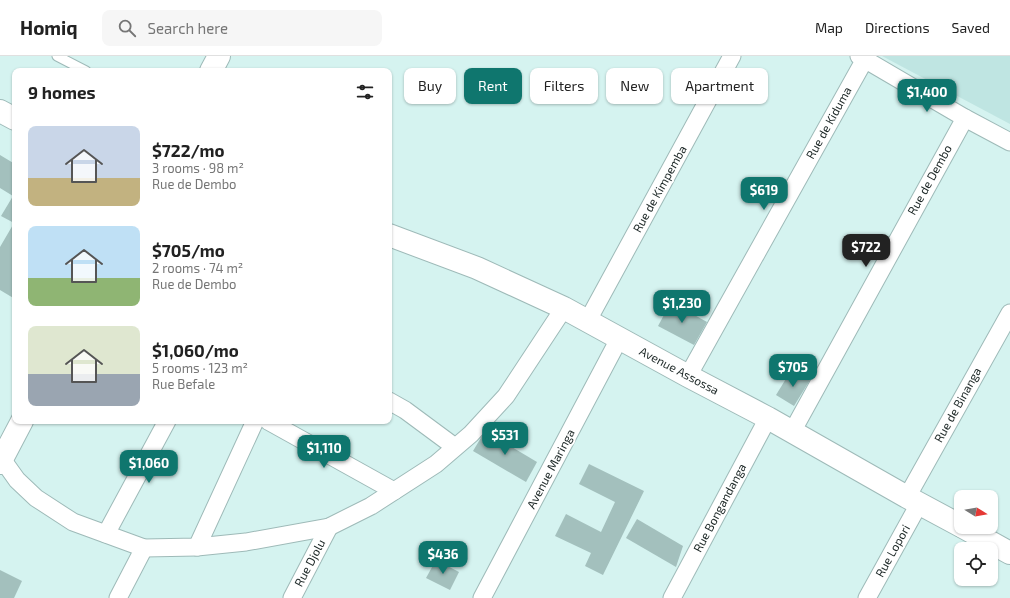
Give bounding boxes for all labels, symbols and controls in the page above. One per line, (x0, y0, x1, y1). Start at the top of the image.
search box (102, 10, 382, 46)
text: Homiq (20, 16, 78, 39)
icon: search (116, 17, 138, 39)
text: Search here (148, 19, 228, 37)
text: Map (815, 19, 843, 36)
text: Directions (865, 19, 930, 36)
text: Saved (952, 19, 990, 36)
chip: Buy (404, 68, 456, 104)
chip: Rent (464, 68, 522, 104)
chip: Filters (530, 68, 598, 104)
chip: New (606, 68, 663, 104)
chip: Apartment (671, 68, 768, 104)
pin: $1,400 (894, 79, 960, 113)
icon: filters (354, 81, 376, 103)
text: 9 homes (28, 82, 96, 102)
street label: Rue de Kiduma (803, 84, 854, 161)
text: $1,400 (907, 84, 947, 100)
text: $722/mo (152, 140, 224, 160)
icon: home (60, 142, 108, 190)
street label: Rue de Dembo (904, 142, 954, 217)
street label: Rue de Kimpemba (629, 143, 689, 234)
text: 3 rooms · 98 m² (152, 160, 244, 176)
text: Rue de Dembo (152, 176, 236, 192)
pin: $619 (740, 177, 788, 211)
text: $619 (750, 182, 778, 198)
pin: $722 (842, 234, 890, 268)
text: $722 (851, 239, 881, 255)
text: $705/mo (152, 240, 225, 260)
icon: home (60, 242, 108, 290)
text: 2 rooms · 74 m² (152, 260, 243, 276)
text: Rue de Dembo (152, 276, 236, 292)
pin: $1,230 (649, 290, 715, 324)
text: $1,230 (662, 295, 702, 311)
text: $1,060/mo (152, 340, 239, 360)
icon: home (60, 342, 108, 390)
street label: Avenue Assossa (637, 343, 722, 397)
pin: $705 (769, 354, 817, 388)
text: $705 (778, 359, 808, 375)
text: 5 rooms · 123 m² (152, 360, 248, 376)
street label: Rue de Binanga (931, 365, 983, 444)
text: Rue Befale (152, 376, 215, 392)
pin: $531 (481, 422, 529, 456)
street label: Avenue Maringa (523, 426, 577, 511)
text: $531 (491, 427, 519, 443)
pin: $1,110 (291, 435, 357, 469)
text: $1,110 (306, 440, 342, 456)
pin: $1,060 (116, 450, 182, 484)
text: $1,060 (129, 455, 169, 471)
street label: Rue Bongandanga (690, 461, 748, 554)
north arrow (954, 490, 998, 534)
map controls (954, 490, 998, 586)
street label: Rue Lopori (872, 522, 912, 579)
street label: Rue Djolu (291, 536, 328, 589)
pin: $436 (419, 541, 467, 575)
button: locate (954, 542, 998, 586)
text: $436 (428, 546, 458, 562)

